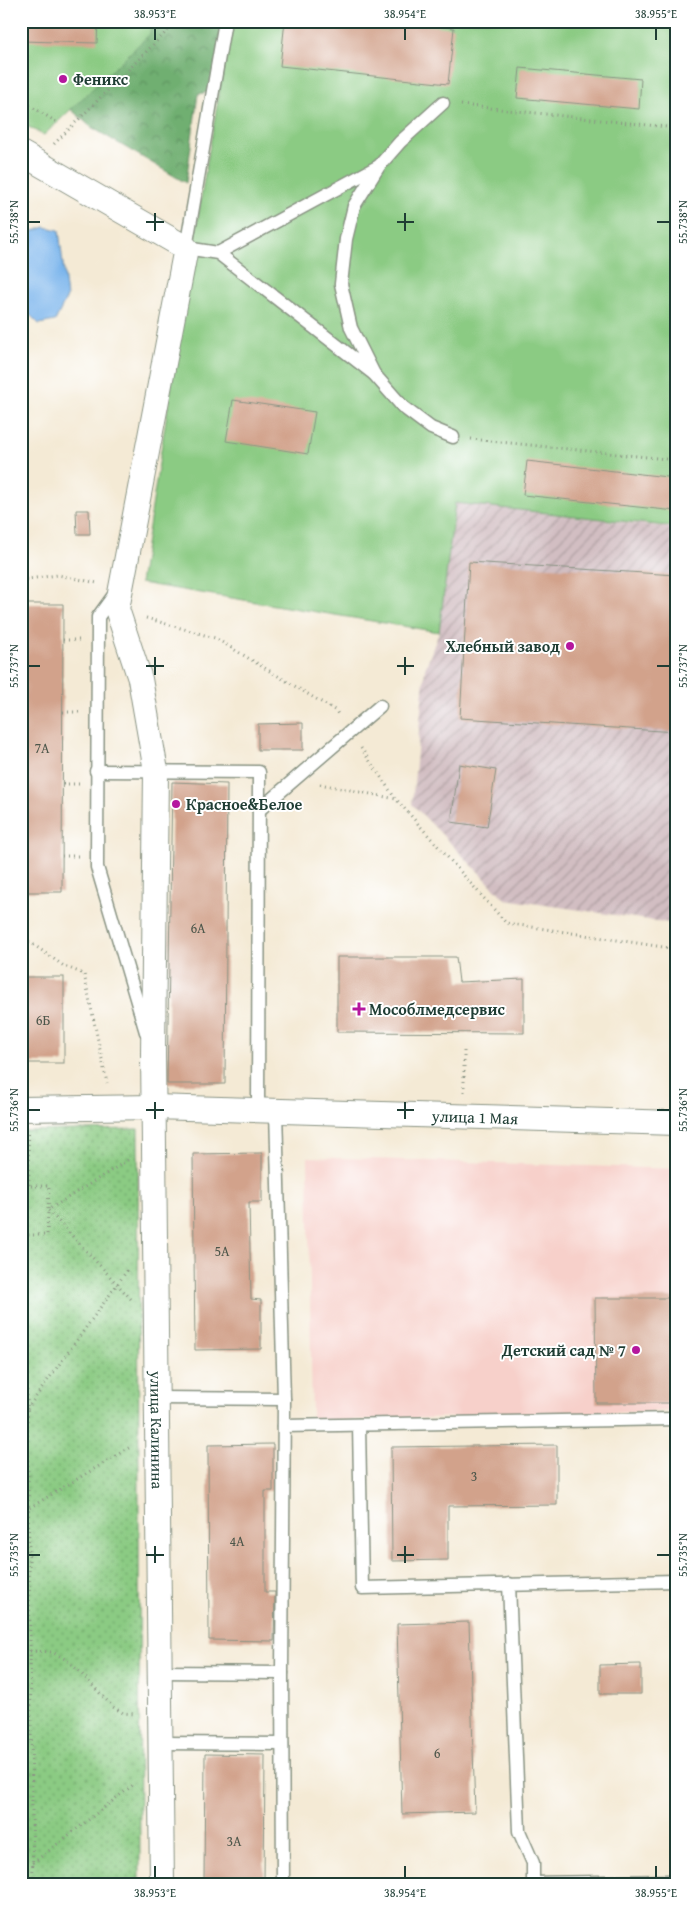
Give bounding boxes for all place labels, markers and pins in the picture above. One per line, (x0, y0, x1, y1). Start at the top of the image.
place label: Феникс (73, 67, 129, 91)
marker: Феникс (57, 73, 69, 85)
place label: Хлебный завод (446, 634, 560, 658)
marker: Хлебный завод (564, 640, 576, 652)
place label: Красное&Белое (186, 792, 302, 816)
marker: Красное&Белое (170, 798, 182, 810)
place label: Мособлмедсервис (369, 997, 505, 1021)
marker: Мособлмедсервис (353, 1003, 365, 1015)
place label: Детский сад № 7 (501, 1338, 626, 1362)
marker: Детский сад № 7 (630, 1344, 642, 1356)

